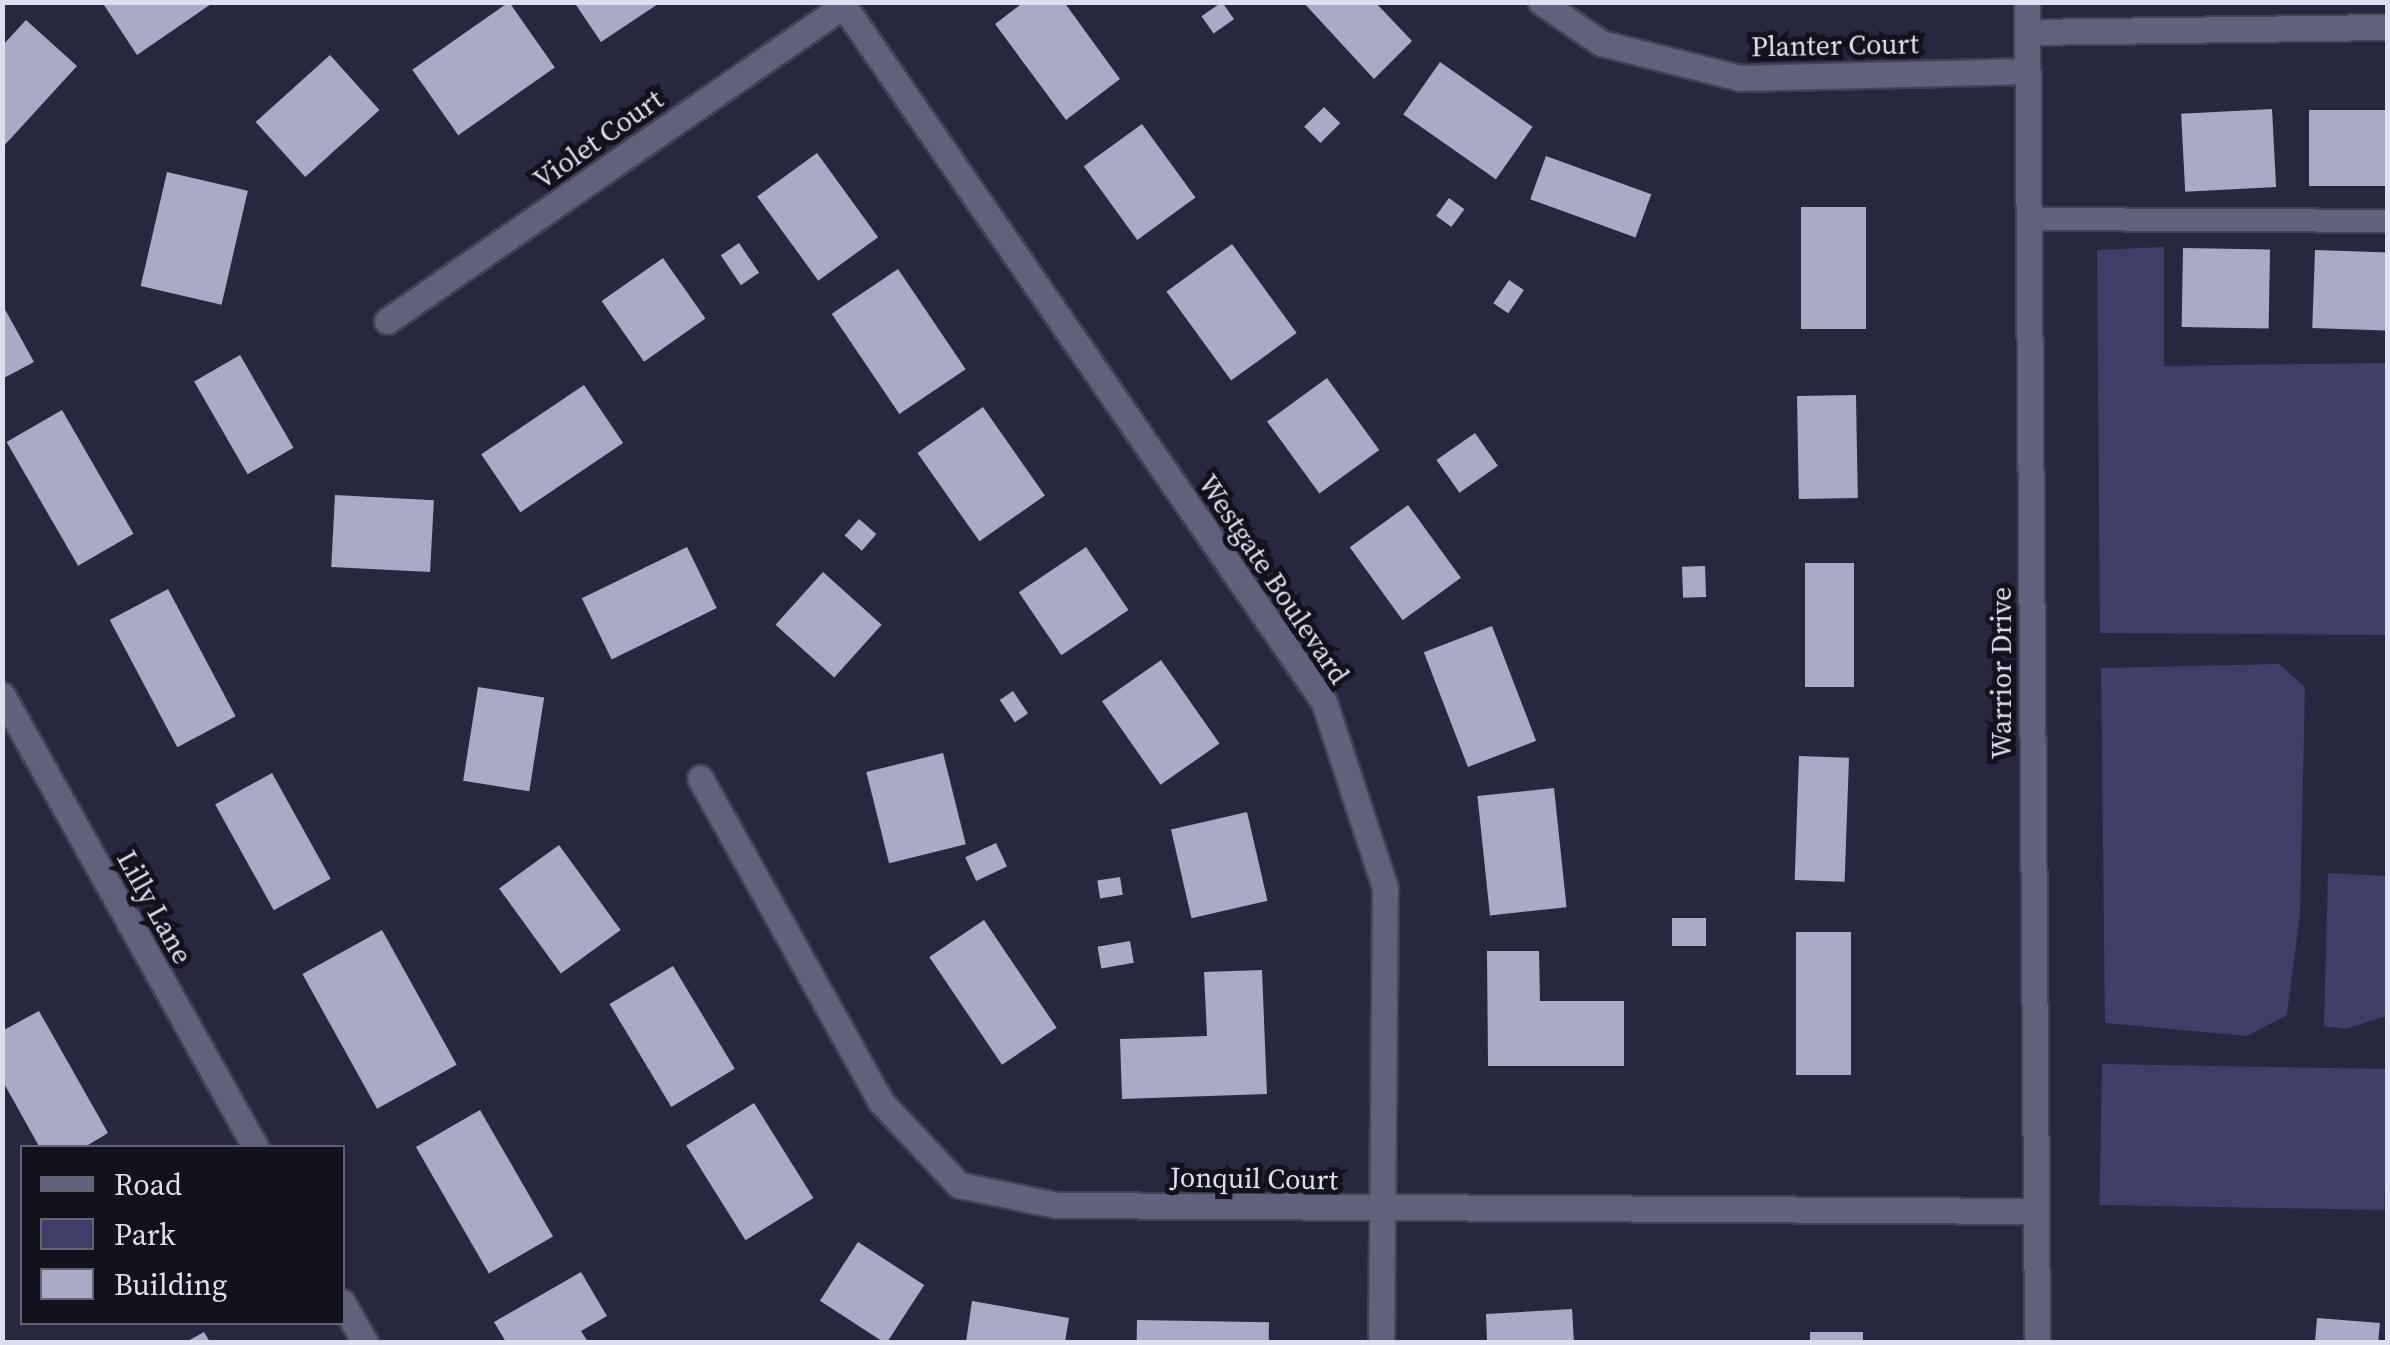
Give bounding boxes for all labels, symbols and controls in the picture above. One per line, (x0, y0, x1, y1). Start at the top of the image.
street label: Planter Court (1751, 27, 1919, 63)
street label: Violet Court (527, 82, 669, 196)
street label: Westgate Boulevard (1192, 468, 1356, 690)
street label: Warrior Drive (1984, 587, 2018, 759)
street label: Lilly Lane (110, 844, 200, 970)
legend (20, 1145, 345, 1325)
street label: Jonquil Court (1170, 1160, 1338, 1196)
text: Road (114, 1164, 182, 1205)
text: Park (114, 1214, 176, 1255)
text: Building (114, 1264, 227, 1305)

